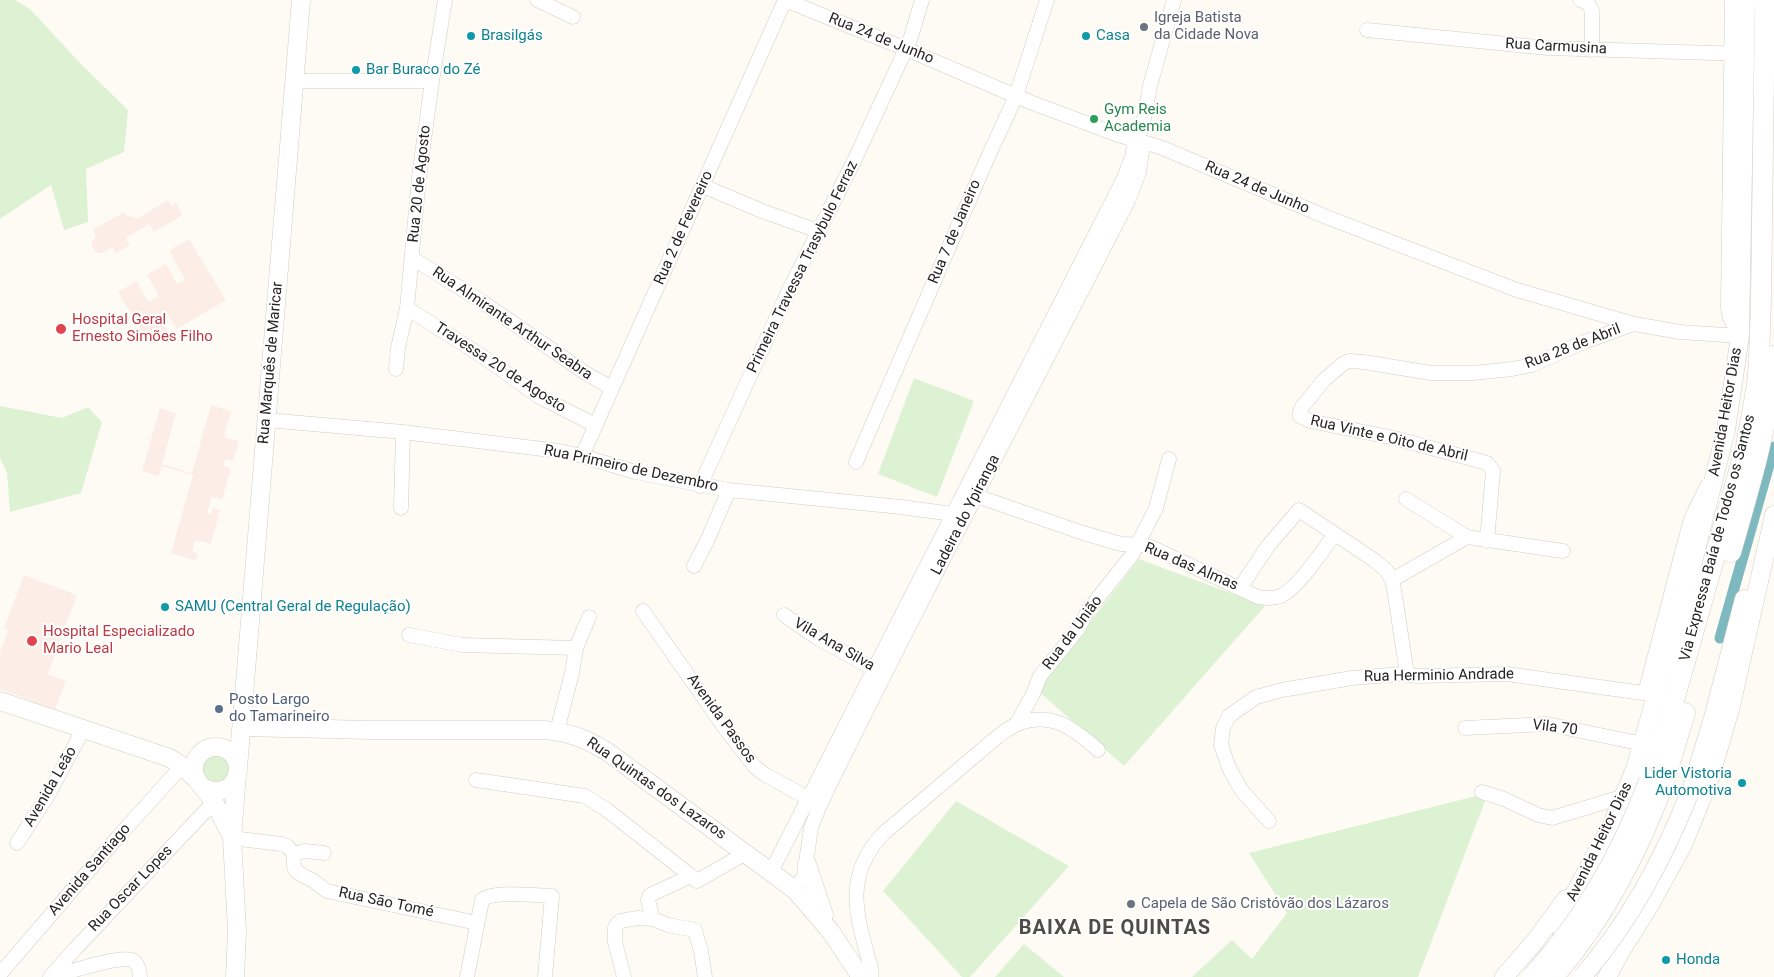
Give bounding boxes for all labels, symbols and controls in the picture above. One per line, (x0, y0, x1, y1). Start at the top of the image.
place label: Igreja Batista da Cidade Nova (1154, 9, 1259, 44)
street label: Rua 24 de Junho (826, 10, 936, 68)
marker: Igreja Batista da Cidade Nova (1138, 21, 1150, 33)
place label: Brasilgás (481, 27, 543, 45)
place label: Casa (1096, 27, 1130, 45)
marker: Brasilgás (465, 30, 477, 42)
marker: Casa (1080, 30, 1092, 42)
street label: Rua Carmusina (1505, 35, 1607, 59)
place label: Bar Buraco do Zé (366, 61, 481, 79)
marker: Bar Buraco do Zé (350, 64, 362, 76)
place label: Gym Reis Academia (1104, 101, 1171, 136)
marker: Gym Reis Academia (1088, 113, 1100, 125)
street label: Rua 20 de Agosto (405, 124, 435, 244)
street label: Primeira Travessa Trasybulo Ferraz (744, 158, 862, 376)
street label: Rua 24 de Junho (1202, 158, 1312, 218)
street label: Rua 2 de Fevereiro (651, 168, 717, 288)
street label: Rua 7 de Janeiro (925, 177, 985, 287)
street label: Rua Almirante Arthur Seabra (428, 264, 596, 384)
street label: Rua Marquês de Maricar (255, 281, 287, 445)
place label: Hospital Geral Ernesto Simões Filho (72, 311, 213, 346)
street label: Travessa 20 de Agosto (431, 319, 569, 417)
street label: Rua 28 de Abril (1523, 321, 1623, 373)
marker: Hospital Geral Ernesto Simões Filho (54, 322, 68, 336)
street label: Avenida Heitor Dias (1706, 346, 1746, 478)
street label: Rua Vinte e Oito de Abril (1309, 412, 1469, 466)
street label: Via Expressa Baía de Todos os Santos (1676, 413, 1760, 663)
street label: Rua Primeiro de Dezembro (542, 442, 720, 496)
street label: Ladeira do Ypiranga (928, 452, 1004, 578)
street label: Rua das Almas (1141, 539, 1241, 595)
street label: Rua da União (1039, 592, 1107, 674)
place label: SAMU (Central Geral de Regulação) (175, 598, 411, 616)
marker: SAMU (Central Geral de Regulação) (159, 601, 171, 613)
street label: Vila Ana Silva (790, 615, 878, 675)
place label: Hospital Especializado Mario Leal (43, 623, 195, 658)
marker: Hospital Especializado Mario Leal (25, 634, 39, 648)
street label: Rua Herminio Andrade (1364, 666, 1514, 686)
street label: Avenida Passos (683, 671, 759, 767)
place label: Posto Largo do Tamarineiro (229, 691, 329, 726)
marker: Posto Largo do Tamarineiro (213, 703, 225, 715)
street label: Vila 70 (1531, 716, 1579, 740)
street label: Rua Quintas dos Lazaros (583, 734, 729, 844)
street label: Avenida Leão (21, 744, 81, 830)
place label: Lider Vistoria Automotiva (1644, 765, 1732, 800)
marker: Lider Vistoria Automotiva (1736, 777, 1748, 789)
street label: Avenida Heitor Dias (1563, 779, 1637, 905)
street label: Avenida Santiago (45, 820, 135, 920)
street label: Rua Oscar Lopes (85, 842, 177, 936)
street label: Rua Sāo Tomé (337, 884, 435, 922)
place label: Capela de São Cristóvão dos Lázaros (1141, 895, 1389, 913)
marker: Capela de São Cristóvão dos Lázaros (1125, 898, 1137, 910)
district label: BAIXA DE QUINTAS (1017, 917, 1213, 941)
place label: Honda (1676, 951, 1720, 969)
marker: Honda (1660, 954, 1672, 966)

